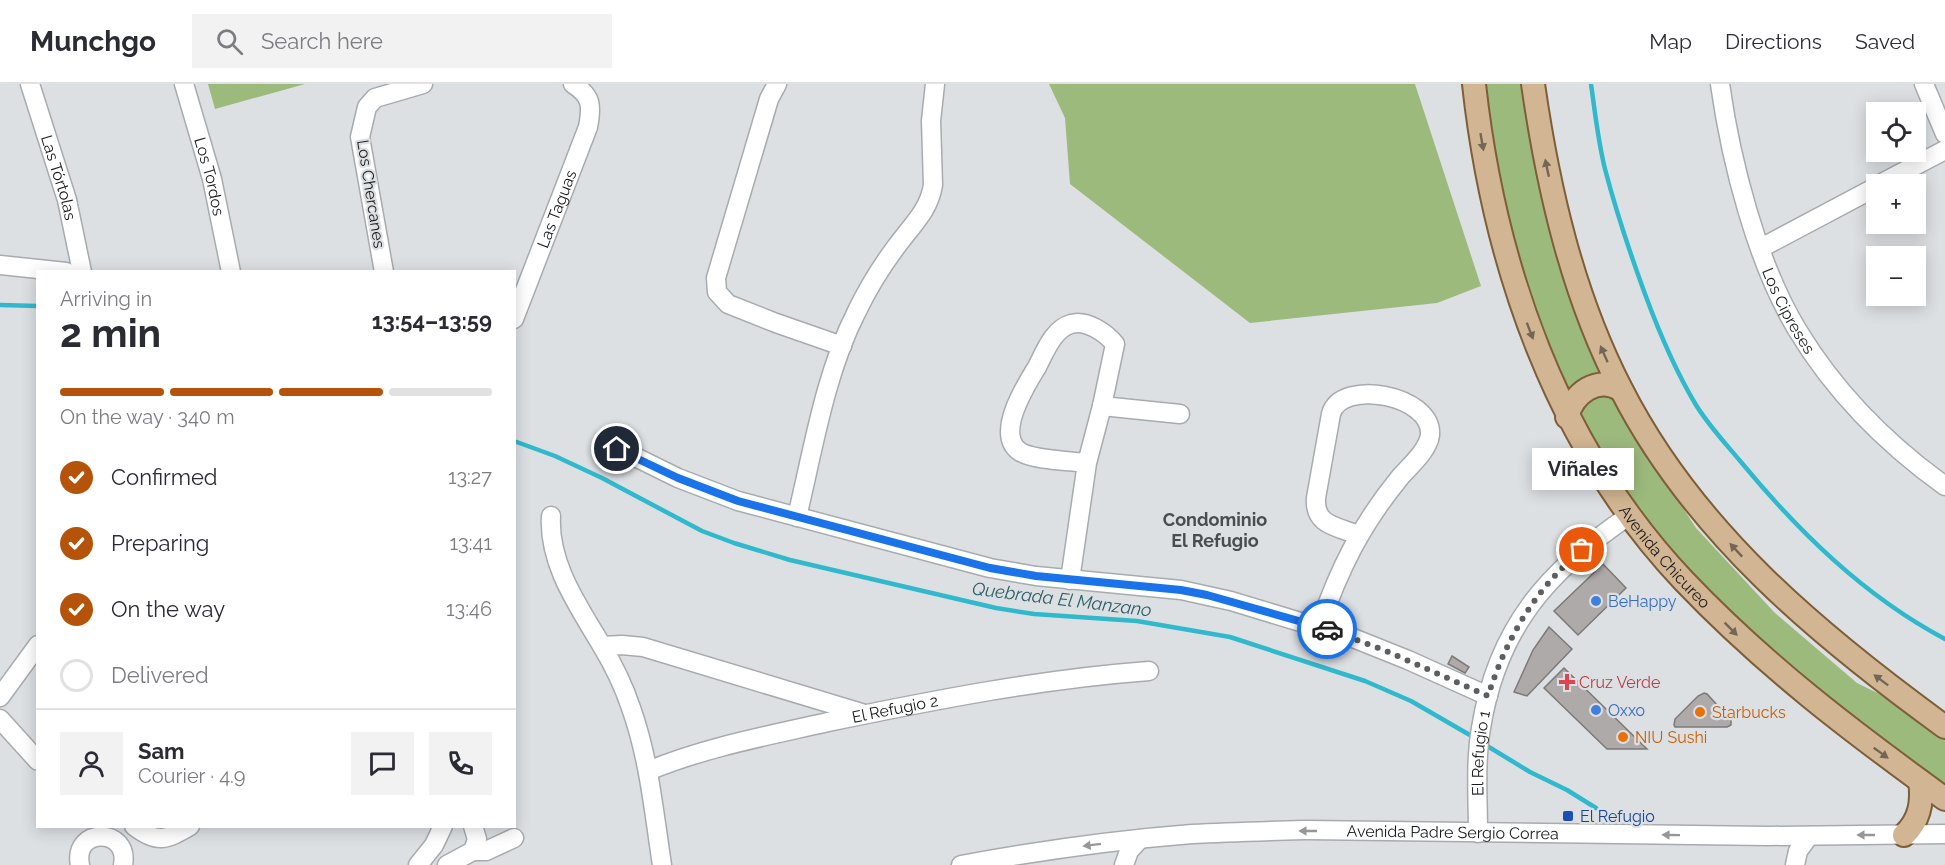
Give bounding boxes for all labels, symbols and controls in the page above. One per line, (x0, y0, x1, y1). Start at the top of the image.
search box (192, 14, 612, 68)
text: Munchgo (30, 25, 156, 58)
icon: search (213, 25, 246, 58)
text: Search here (261, 28, 383, 54)
text: Map (1649, 29, 1692, 54)
text: Directions (1725, 29, 1822, 54)
text: Saved (1855, 29, 1915, 54)
map controls (1866, 102, 1926, 306)
button: locate (1866, 102, 1926, 162)
street label: Las Tórtolas (37, 132, 80, 222)
one-way arrow (1478, 133, 1487, 152)
street label: Los Tordos (191, 135, 229, 217)
street label: Los Chercanes (353, 138, 389, 250)
one-way arrow (1542, 158, 1551, 177)
street label: Las Taguas (533, 167, 580, 251)
button: + (1866, 174, 1926, 234)
button: − (1866, 246, 1926, 306)
street label: Los Cipreses (1759, 265, 1819, 357)
text: Arriving in (60, 287, 152, 311)
text: 13:54–13:59 (372, 308, 492, 334)
text: 2 min (60, 310, 161, 356)
one-way arrow (1526, 322, 1536, 340)
one-way arrow (1600, 346, 1609, 363)
text: On the way · 340 m (60, 405, 235, 429)
pin (591, 423, 642, 474)
icon: home (600, 432, 633, 465)
callout: Viñales (1531, 448, 1633, 490)
text: Viñales (1548, 457, 1618, 481)
icon: check (60, 461, 93, 494)
text: Confirmed (111, 464, 218, 490)
text: 13:27 (448, 465, 492, 489)
street label: Avenida Chicureo (1615, 501, 1715, 612)
district label: Condominio El Refugio (1163, 509, 1267, 551)
pin (1556, 524, 1607, 575)
icon: check (60, 527, 93, 560)
text: Preparing (111, 530, 209, 556)
text: 13:41 (450, 531, 492, 555)
icon: bag (1565, 533, 1598, 566)
one-way arrow (1730, 543, 1743, 558)
water label: Quebrada El Manzano (971, 578, 1153, 620)
place label: BeHappy (1608, 592, 1677, 611)
icon: check (60, 593, 93, 626)
marker: BeHappy (1589, 594, 1603, 608)
text: On the way (111, 596, 225, 622)
text: 13:46 (446, 597, 492, 621)
courier (1297, 599, 1357, 659)
icon: car (1311, 613, 1344, 646)
one-way arrow (1724, 621, 1738, 635)
text: Delivered (111, 662, 209, 688)
place label: Cruz Verde (1579, 673, 1660, 692)
one-way arrow (1873, 673, 1889, 686)
marker: Cruz Verde (1560, 675, 1574, 689)
street label: El Refugio 2 (850, 691, 939, 726)
place label: Oxxo (1608, 701, 1645, 720)
marker: Oxxo (1589, 703, 1603, 717)
place label: Starbucks (1712, 703, 1786, 722)
marker: Starbucks (1693, 705, 1707, 719)
street label: El Refugio 1 (1468, 708, 1494, 796)
place label: NIU Sushi (1635, 728, 1707, 747)
marker: NIU Sushi (1616, 730, 1630, 744)
button: person (60, 732, 123, 795)
button: chat (351, 732, 414, 795)
button: phone (429, 732, 492, 795)
text: Sam (138, 738, 185, 764)
one-way arrow (1873, 747, 1889, 759)
text: Courier · 4.9 (138, 764, 246, 788)
place label: El Refugio (1580, 807, 1655, 826)
marker: El Refugio (1561, 809, 1575, 823)
street label: Avenida Padre Sergio Correa (1347, 821, 1559, 843)
one-way arrow (1298, 826, 1317, 836)
one-way arrow (1661, 830, 1680, 840)
one-way arrow (1856, 830, 1875, 840)
one-way arrow (1083, 840, 1102, 849)

